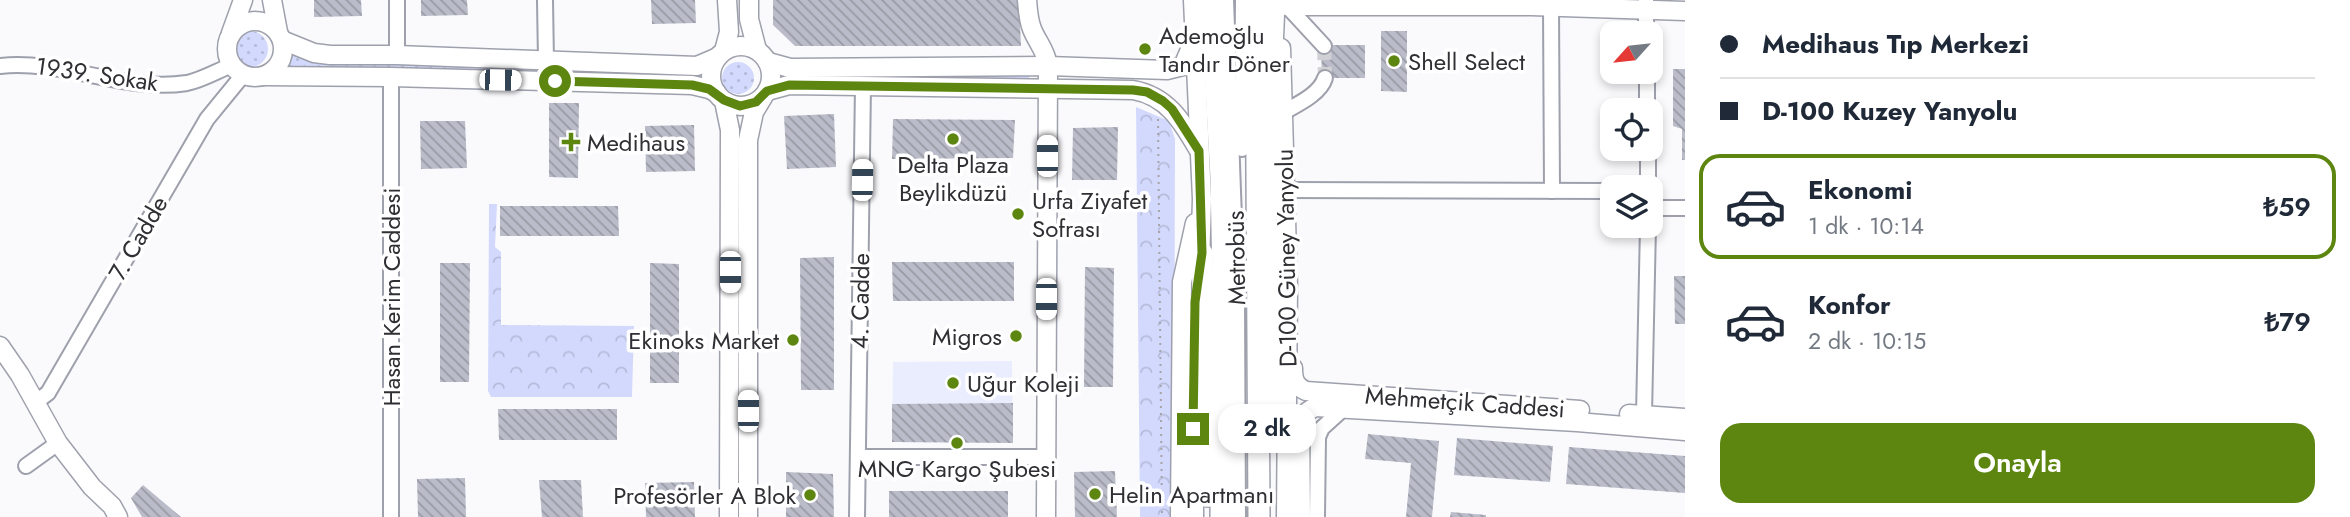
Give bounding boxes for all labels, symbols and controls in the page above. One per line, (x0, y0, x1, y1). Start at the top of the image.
place label: Ademoğlu Tandır Döner (1159, 18, 1291, 81)
north arrow (1600, 21, 1662, 84)
map controls (1600, 21, 1663, 238)
text: Medihaus Tıp Merkezi (1762, 25, 2029, 63)
marker: Ademoğlu Tandır Döner (1137, 41, 1153, 57)
place label: Shell Select (1408, 44, 1525, 79)
street label: 1939. Sokak (34, 48, 161, 100)
marker: Shell Select (1386, 53, 1402, 69)
route start (539, 65, 571, 97)
car (479, 69, 522, 91)
text: D-100 Kuzey Yanyolu (1762, 92, 2018, 130)
button: locate (1600, 98, 1663, 161)
place label: Medihaus (587, 125, 685, 160)
marker: Delta Plaza Beylikdüzü (945, 131, 961, 147)
marker: Medihaus (561, 132, 581, 152)
car (1037, 135, 1058, 177)
place label: Delta Plaza Beylikdüzü (897, 147, 1009, 210)
street label: D-100 Güney Yanyolu (1267, 149, 1305, 367)
car (852, 159, 873, 201)
text: Ekonomi (1808, 171, 1912, 209)
button: layers (1600, 175, 1663, 238)
icon: car (1724, 175, 1787, 238)
place label: Urfa Ziyafet Sofrası (1032, 183, 1148, 246)
street label: Hasan Kerim Caddesi (374, 188, 409, 406)
text: ₺59 (2263, 188, 2311, 226)
street label: 7. Cadde (100, 189, 176, 287)
marker: Urfa Ziyafet Sofrası (1010, 206, 1026, 222)
text: 1 dk · 10:14 (1808, 209, 1924, 243)
street label: Metrobüs (1218, 210, 1254, 306)
car (720, 251, 741, 293)
street label: 4. Cadde (842, 253, 878, 349)
car (1036, 278, 1057, 320)
text: Konfor (1808, 286, 1891, 324)
icon: car (1724, 290, 1787, 353)
text: ₺79 (2264, 303, 2311, 341)
place label: Migros (932, 319, 1002, 354)
place label: Ekinoks Market (628, 323, 779, 358)
text: 2 dk · 10:15 (1808, 324, 1926, 358)
marker: Migros (1008, 328, 1024, 344)
marker: Ekinoks Market (785, 332, 801, 348)
place label: Uğur Koleji (967, 366, 1080, 401)
marker: Uğur Koleji (945, 375, 961, 391)
street label: Mehmetçik Caddesi (1364, 378, 1566, 426)
car (738, 390, 759, 432)
callout: 2 dk (1218, 404, 1316, 453)
text: 2 dk (1243, 411, 1291, 445)
route end (1177, 413, 1209, 445)
button: Onayla (1720, 423, 2315, 503)
marker: MNG Kargo Şubesi (949, 435, 965, 451)
place label: MNG Kargo Şubesi (858, 451, 1056, 486)
place label: Helin Apartmanı (1109, 477, 1274, 512)
place label: Profesörler A Blok (613, 478, 796, 513)
marker: Helin Apartmanı (1087, 486, 1103, 502)
marker: Profesörler A Blok (802, 487, 818, 503)

